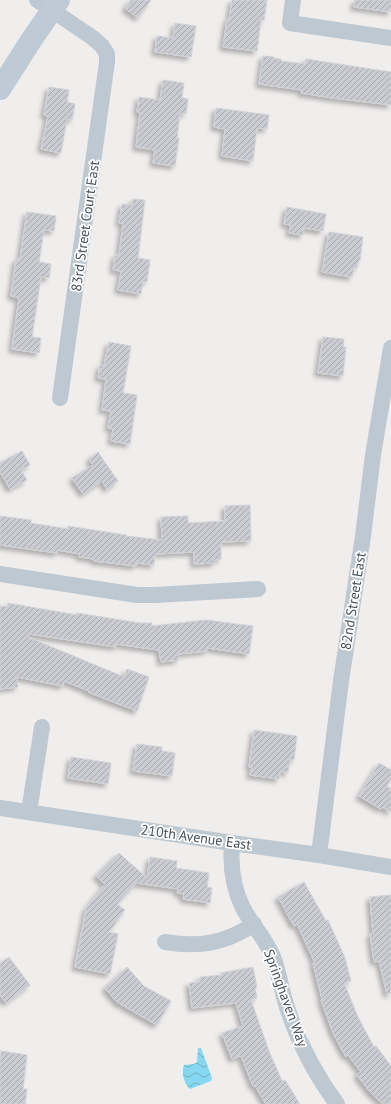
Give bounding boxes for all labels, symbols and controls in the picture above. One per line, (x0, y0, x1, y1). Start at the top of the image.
street label: 83rd Street Court East (67, 159, 103, 293)
street label: 82nd Street East (336, 551, 370, 651)
street label: 210th Avenue East (140, 820, 253, 854)
street label: Springhaven Way (260, 947, 312, 1050)

